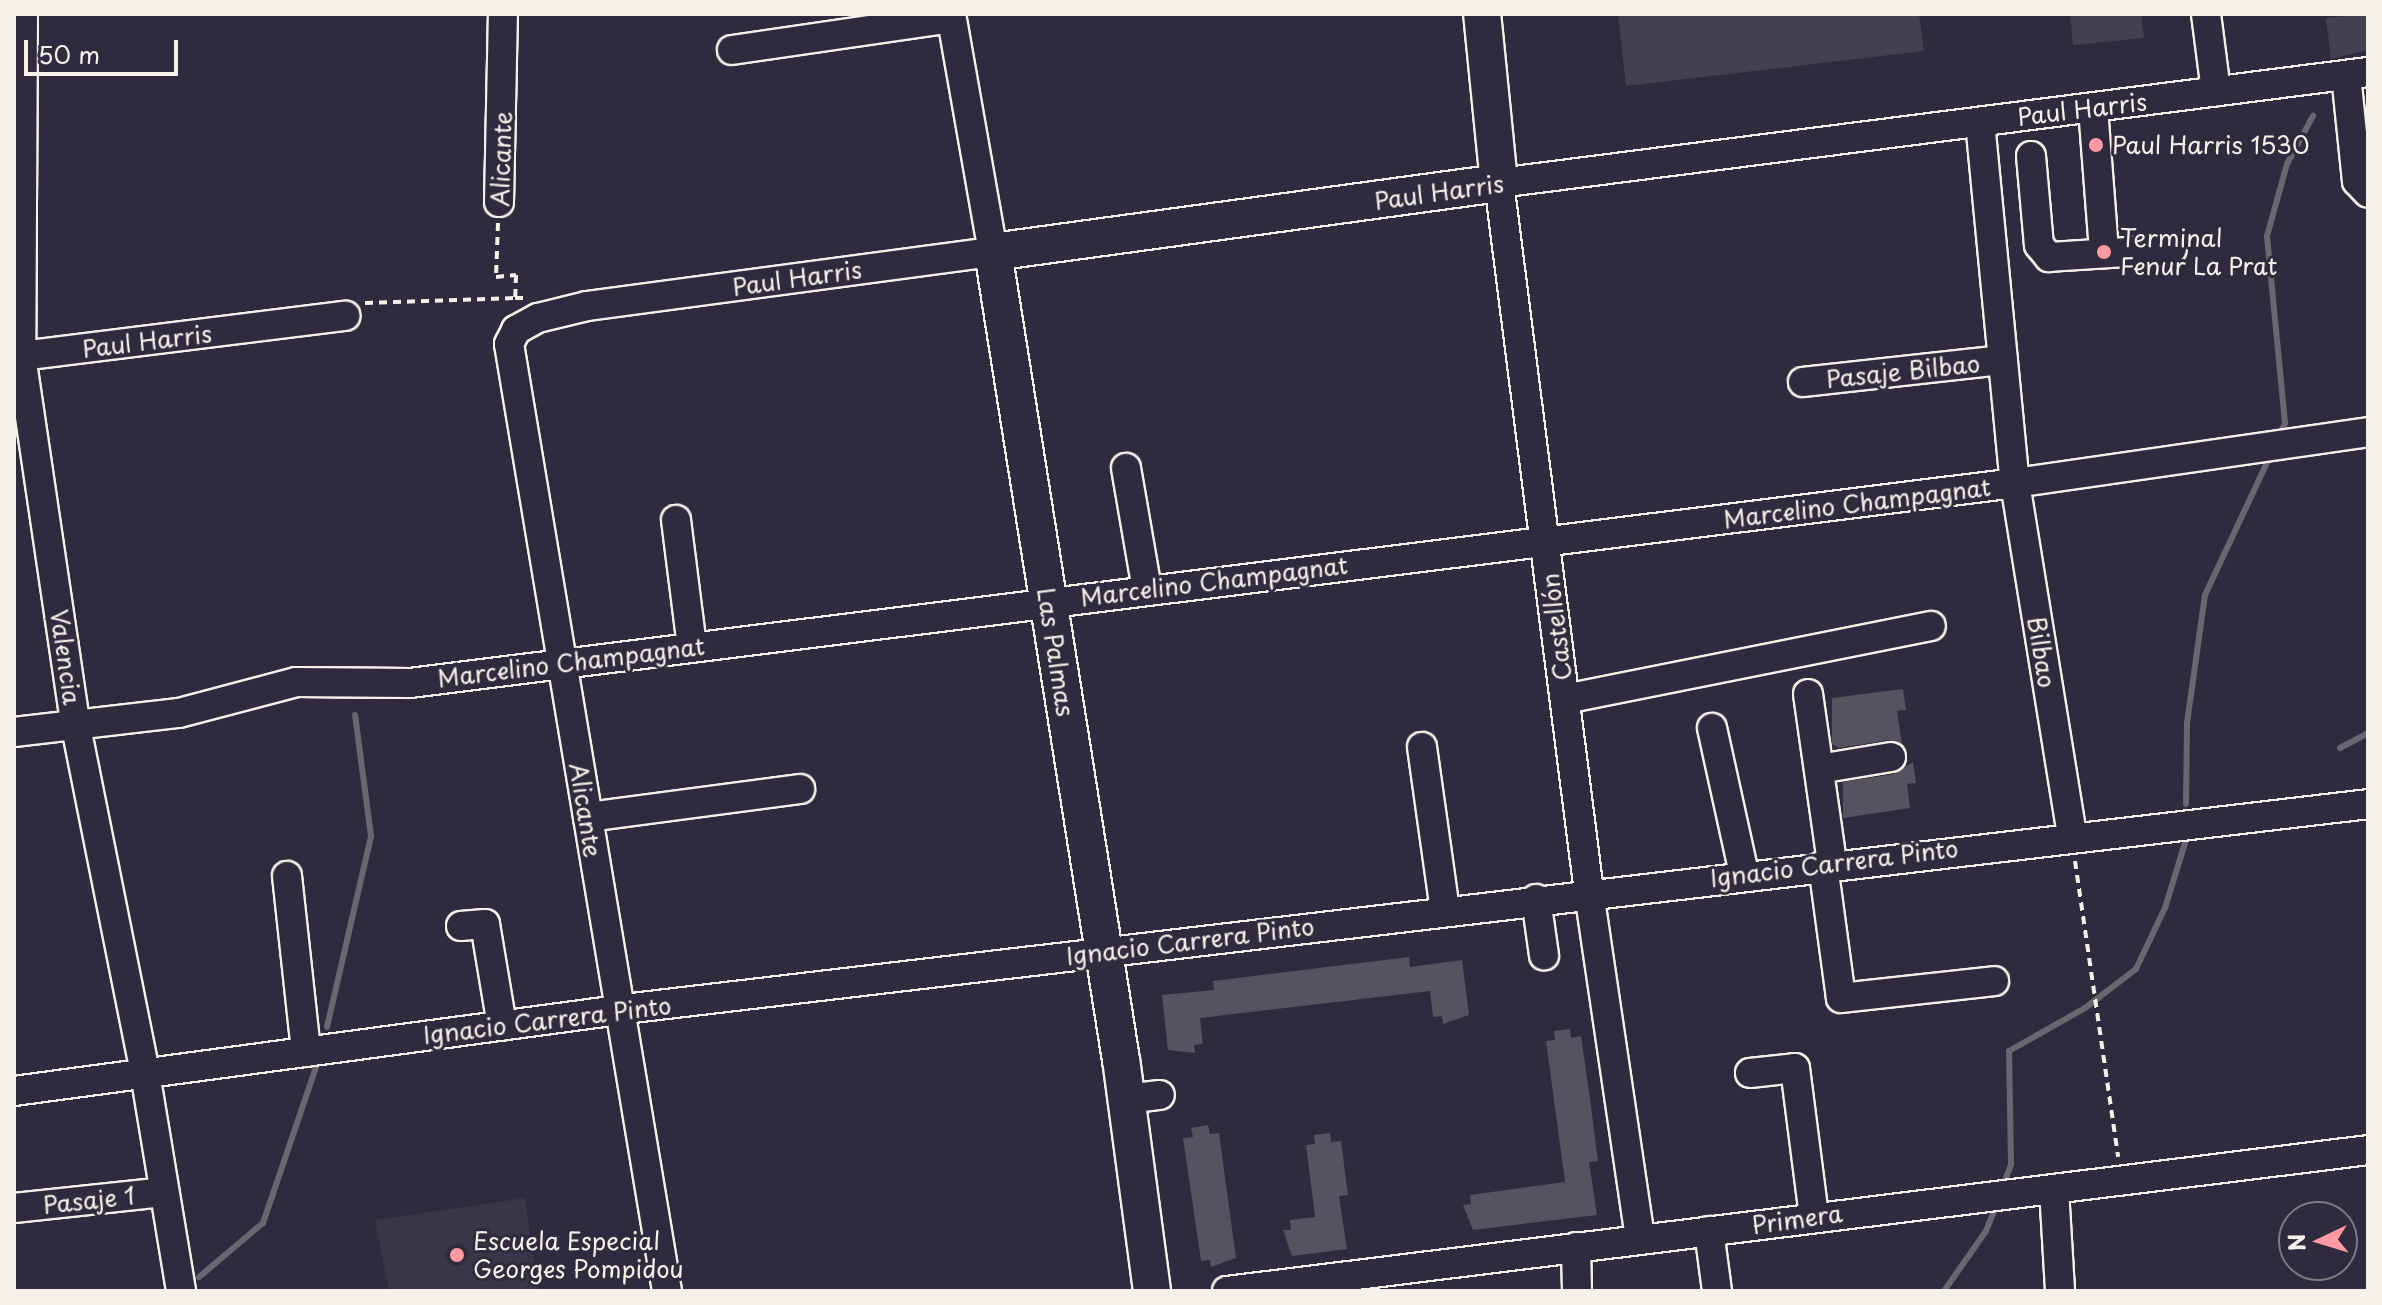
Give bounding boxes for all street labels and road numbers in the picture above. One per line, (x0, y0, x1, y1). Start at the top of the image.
street label: Paul Harris (2016, 87, 2148, 131)
street label: Alicante (485, 111, 517, 207)
street label: Paul Harris (1373, 169, 1505, 215)
street label: Paul Harris (731, 255, 863, 301)
street label: Paul Harris (81, 319, 213, 363)
street label: Pasaje Bilbao (1825, 349, 1981, 393)
street label: Marcelino Champagnat (1721, 472, 1993, 534)
street label: Marcelino Champagnat (1078, 550, 1350, 612)
street label: Castellón (1535, 572, 1577, 682)
street label: Las Palmas (1032, 585, 1080, 719)
street label: Valencia (45, 608, 87, 706)
street label: Bilbao (2022, 614, 2062, 690)
street label: Marcelino Champagnat (435, 631, 707, 693)
street label: Alicante (564, 761, 608, 859)
street label: Ignacio Carrera Pinto (1709, 834, 1959, 892)
street label: Ignacio Carrera Pinto (1065, 912, 1315, 970)
street label: Ignacio Carrera Pinto (422, 991, 672, 1049)
street label: Pasaje 1 (41, 1181, 137, 1219)
street label: Primera (1750, 1198, 1844, 1240)

